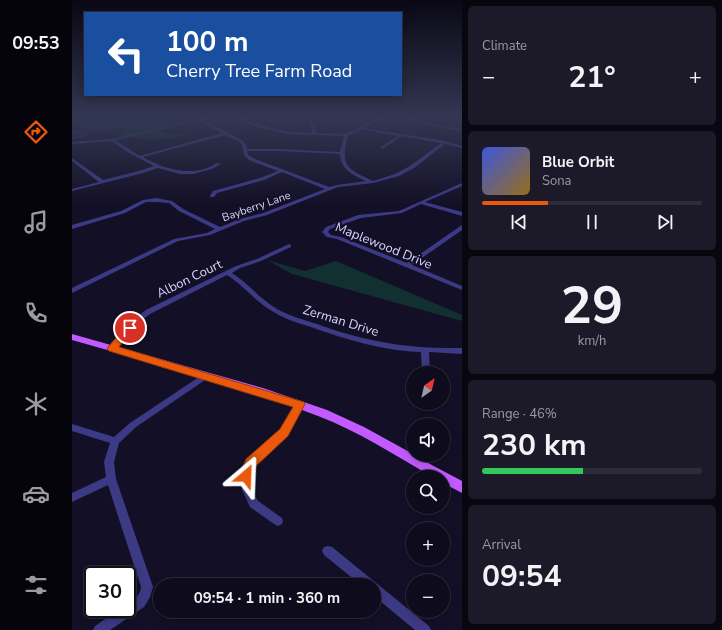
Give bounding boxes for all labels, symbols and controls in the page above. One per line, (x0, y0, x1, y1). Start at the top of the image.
text: 100 m (166, 23, 249, 61)
icon: left (100, 28, 152, 80)
text: 09:53 (12, 31, 60, 55)
text: Climate (482, 37, 527, 55)
text: 21° (568, 57, 616, 98)
text: Cherry Tree Farm Road (166, 59, 352, 83)
text: − (482, 62, 495, 92)
text: + (689, 62, 702, 92)
icon: directions (22, 118, 50, 146)
text: Blue Orbit (542, 152, 614, 172)
text: Sona (542, 172, 572, 190)
street label: Bayberry Lane (220, 188, 293, 225)
icon: music (22, 208, 50, 236)
icon: previous (508, 211, 530, 233)
icon: pause (581, 211, 603, 233)
icon: next (654, 211, 676, 233)
street label: Maplewood Drive (332, 218, 435, 274)
street label: Albon Court (153, 255, 226, 303)
text: 29 (561, 270, 623, 341)
icon: phone (22, 299, 50, 327)
street label: Zerman Drive (300, 301, 381, 341)
pin (113, 311, 147, 345)
icon: arrive (119, 317, 141, 339)
text: km/h (578, 332, 606, 350)
north arrow (406, 366, 450, 410)
map controls (406, 366, 450, 618)
icon: climate (22, 390, 50, 418)
text: Range · 46% (482, 405, 557, 423)
button: sound (406, 418, 450, 462)
text: 230 km (482, 425, 587, 466)
position arrow (225, 455, 267, 497)
button: search (406, 470, 450, 514)
icon: car (22, 480, 50, 508)
button: + (406, 522, 450, 566)
text: Arrival (482, 536, 521, 554)
text: 09:54 (482, 556, 561, 597)
speed limit sign: 30 (84, 566, 136, 618)
icon: filters (22, 571, 50, 599)
button: − (406, 574, 450, 618)
text: 09:54 · 1 min · 360 m (194, 588, 340, 608)

